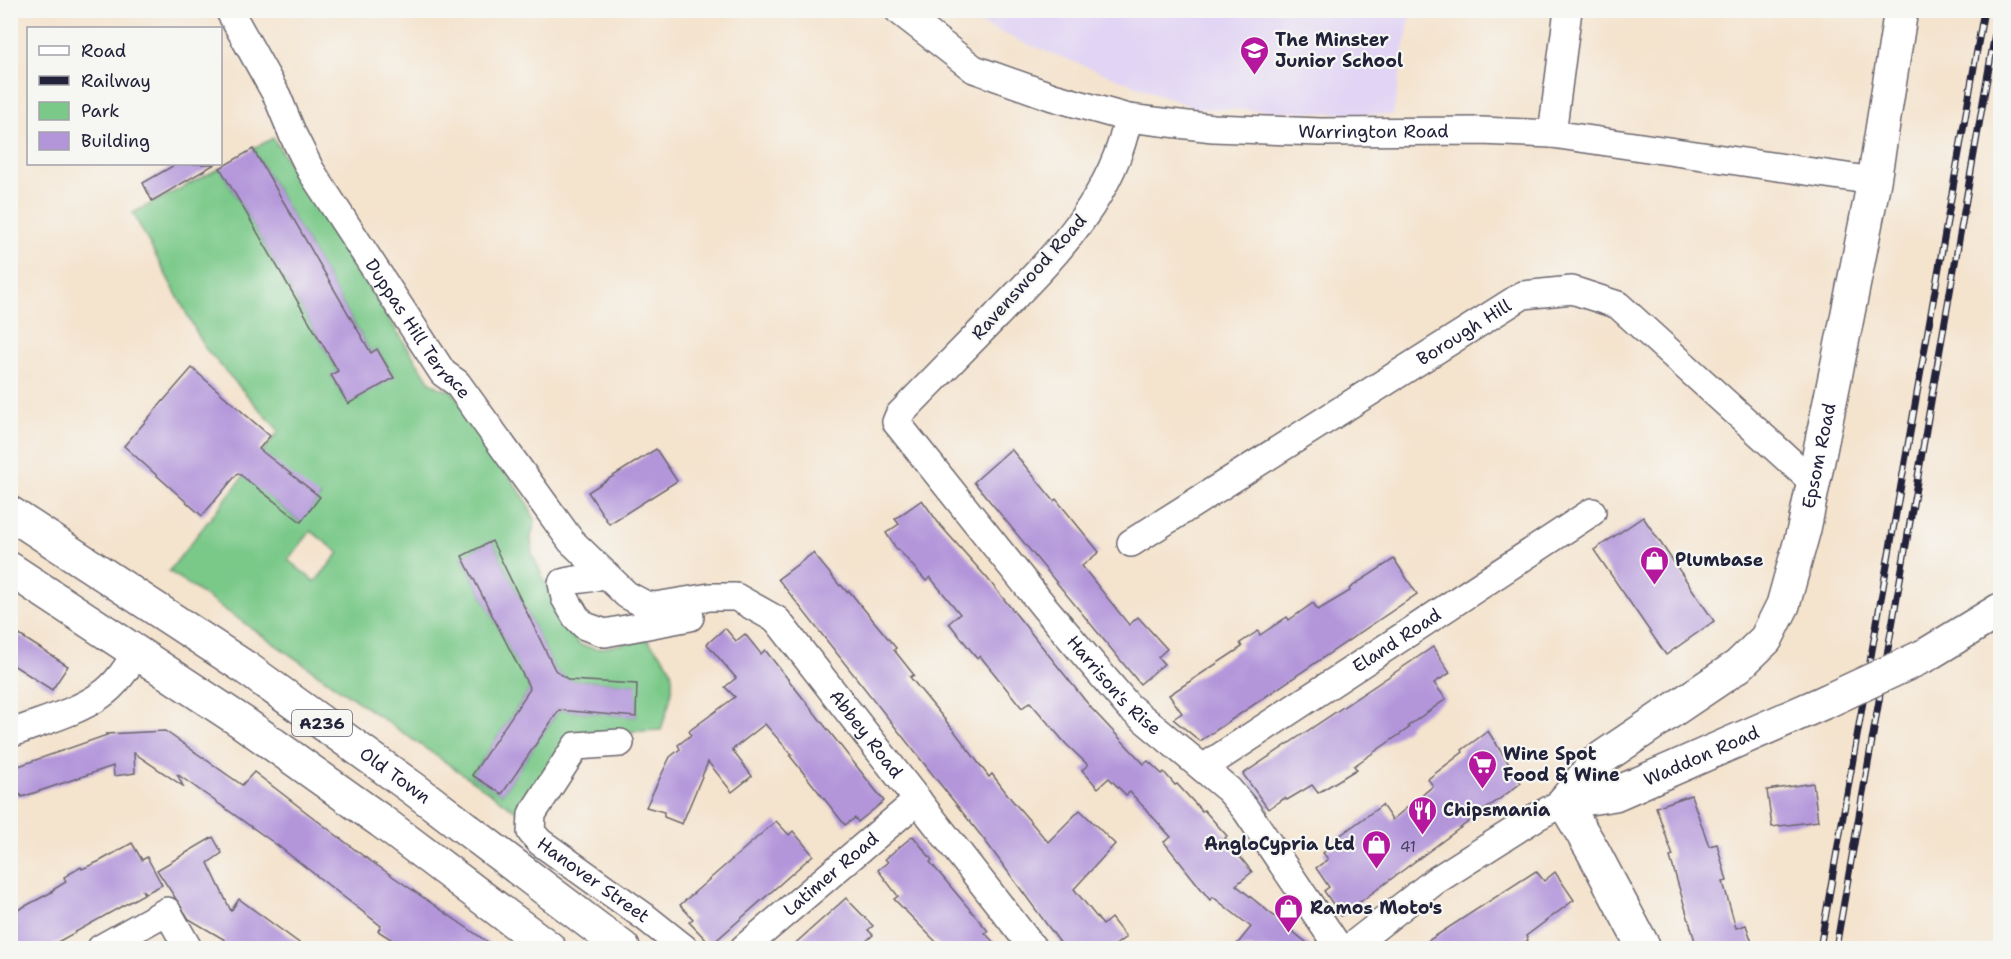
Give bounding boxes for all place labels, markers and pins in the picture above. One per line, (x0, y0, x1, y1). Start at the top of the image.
place label: The Minster Junior School (1275, 28, 1403, 73)
school or university icon: The Minster Junior School (1238, 34, 1270, 76)
shop icon: Plumbase (1638, 544, 1670, 586)
place label: Plumbase (1675, 548, 1764, 572)
place label: Wine Spot Food & Wine (1503, 742, 1620, 787)
supermarket icon: Wine Spot Food & Wine (1466, 748, 1498, 790)
restaurant icon: Chipsmania (1406, 794, 1438, 836)
place label: Chipsmania (1443, 798, 1551, 822)
shop icon: AngloCypria Ltd (1360, 828, 1392, 870)
place label: AngloCypria Ltd (1204, 832, 1355, 856)
shop icon: Ramos Moto's (1273, 892, 1305, 934)
place label: Ramos Moto's (1310, 896, 1442, 920)

